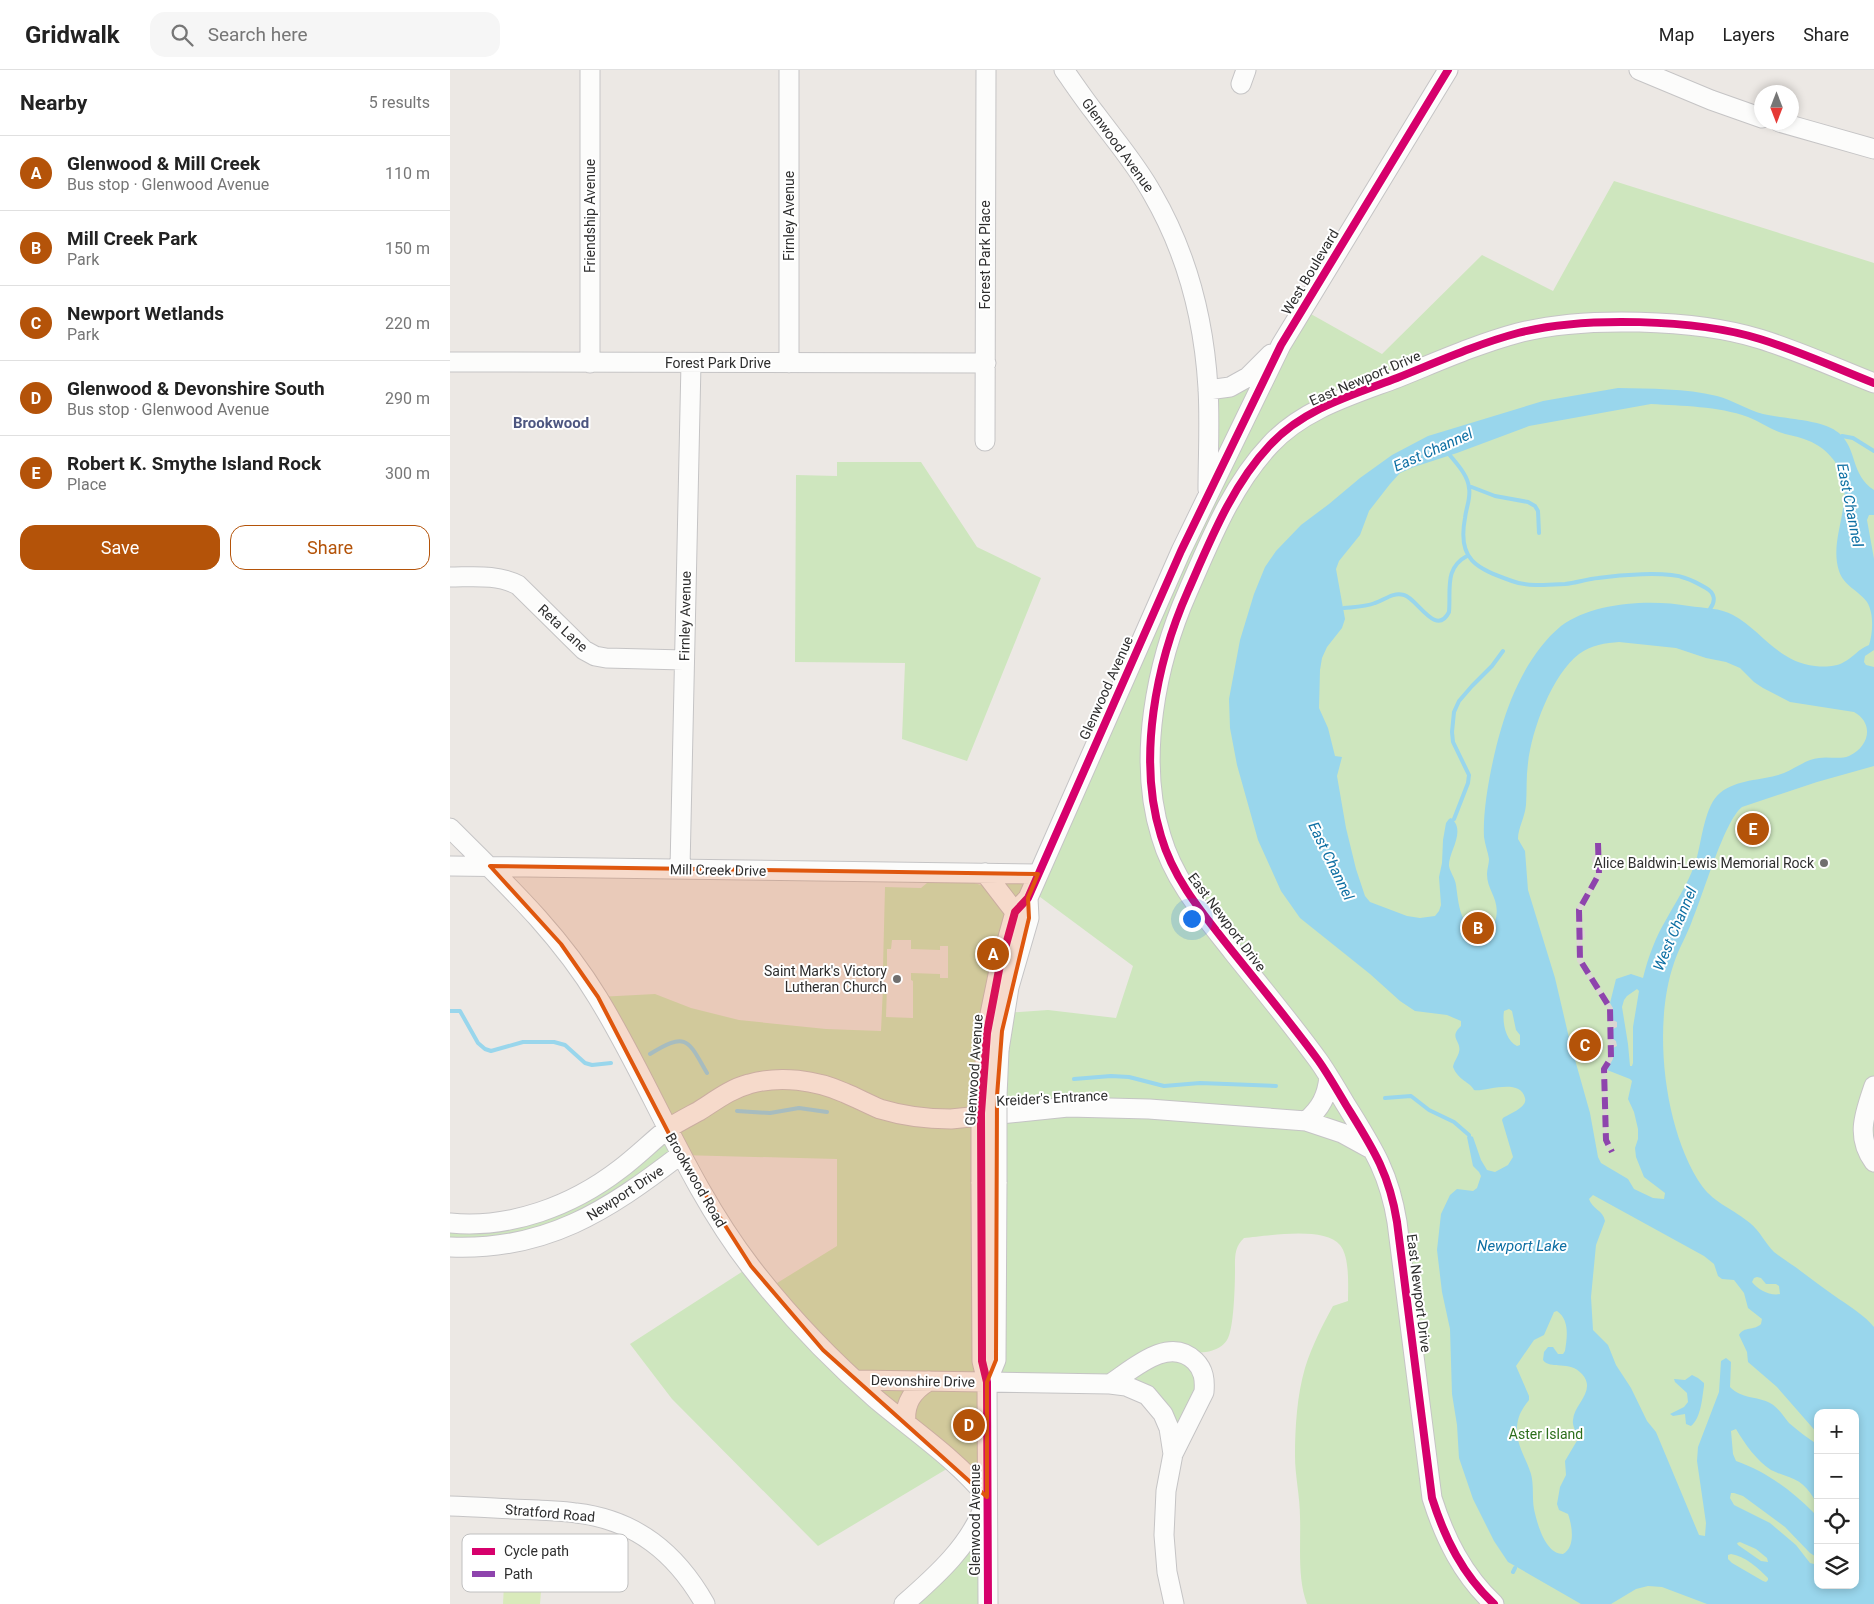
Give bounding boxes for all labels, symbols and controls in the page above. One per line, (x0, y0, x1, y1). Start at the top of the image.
search box (150, 12, 500, 57)
text: Gridwalk (25, 21, 120, 49)
icon: search (168, 21, 196, 49)
text: Search here (208, 23, 308, 46)
text: Map (1659, 24, 1694, 45)
text: Layers (1722, 24, 1775, 45)
text: Share (1803, 24, 1849, 45)
north arrow (1754, 85, 1799, 130)
text: Nearby (20, 91, 87, 115)
text: 5 results (369, 93, 430, 112)
street label: Glenwood Avenue (1079, 95, 1157, 195)
text: Glenwood & Mill Creek (67, 152, 260, 175)
street label: Friendship Avenue (582, 159, 598, 273)
text: A (31, 164, 41, 183)
text: 110 m (385, 164, 430, 183)
street label: Firnley Avenue (781, 171, 797, 261)
text: Bus stop · Glenwood Avenue (67, 175, 269, 194)
street label: Forest Park Place (977, 200, 993, 310)
street label: West Boulevard (1278, 226, 1342, 318)
text: Mill Creek Park (67, 227, 197, 250)
text: B (31, 239, 41, 258)
text: 150 m (385, 239, 430, 258)
text: Park (67, 250, 99, 269)
text: Newport Wetlands (67, 302, 224, 325)
text: C (31, 314, 41, 333)
text: 220 m (385, 314, 430, 333)
text: Park (67, 325, 99, 344)
street label: East Newport Drive (1307, 347, 1423, 409)
street label: Forest Park Drive (665, 355, 771, 371)
text: Glenwood & Devonshire South (67, 377, 325, 400)
text: D (31, 389, 41, 408)
text: 290 m (385, 389, 430, 408)
text: Bus stop · Glenwood Avenue (67, 400, 269, 419)
district label: Brookwood (513, 414, 589, 432)
water label: East Channel (1391, 424, 1476, 475)
text: Robert K. Smythe Island Rock (67, 452, 321, 475)
water label: East Channel (1833, 462, 1867, 549)
text: E (32, 464, 41, 483)
text: 300 m (385, 464, 430, 483)
text: Place (67, 475, 107, 494)
button: Save (20, 525, 220, 570)
button: Share (230, 525, 430, 570)
street label: Firnley Avenue (676, 571, 694, 661)
street label: Reta Lane (535, 601, 591, 655)
street label: Glenwood Avenue (1076, 634, 1136, 742)
pin: E (1737, 810, 1769, 848)
water label: East Channel (1304, 819, 1358, 903)
place label: Alice Baldwin-Lewis Memorial Rock (1594, 855, 1815, 871)
marker: Alice Baldwin-Lewis Memorial Rock (1818, 857, 1830, 869)
street label: Mill Creek Drive (670, 861, 766, 879)
street label: East Newport Drive (1185, 870, 1269, 974)
water label: West Channel (1649, 884, 1701, 974)
your location (1179, 906, 1205, 932)
pin: B (1462, 909, 1494, 947)
pin: A (977, 935, 1009, 973)
place label: Saint Mark's Victory Lutheran Church (764, 963, 887, 995)
marker: Saint Mark's Victory Lutheran Church (891, 973, 903, 985)
street label: Glenwood Avenue (962, 1014, 986, 1126)
pin: C (1569, 1026, 1601, 1064)
street label: Kreider's Entrance (996, 1087, 1108, 1109)
street label: Brookwood Road (662, 1130, 730, 1230)
street label: Newport Drive (584, 1162, 666, 1224)
street label: East Newport Drive (1404, 1233, 1434, 1353)
water label: Newport Lake (1477, 1237, 1567, 1255)
street label: Devonshire Drive (871, 1372, 975, 1390)
pin: D (953, 1406, 985, 1444)
map controls (1814, 1409, 1859, 1589)
button: + (1814, 1409, 1859, 1454)
park label: Aster Island (1509, 1426, 1583, 1442)
button: − (1814, 1454, 1859, 1499)
street label: Glenwood Avenue (967, 1464, 983, 1576)
button: locate (1814, 1499, 1859, 1544)
street label: Stratford Road (504, 1501, 596, 1525)
legend (462, 1534, 628, 1592)
text: Cycle path (504, 1543, 569, 1559)
button: layers (1814, 1544, 1859, 1589)
text: Path (504, 1566, 533, 1582)

